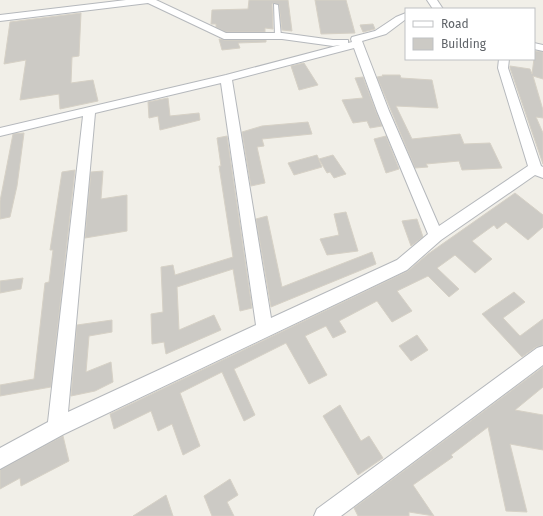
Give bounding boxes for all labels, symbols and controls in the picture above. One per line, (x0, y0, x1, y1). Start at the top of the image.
legend (405, 8, 535, 60)
text: Road (441, 17, 469, 31)
text: Building (441, 37, 487, 51)

